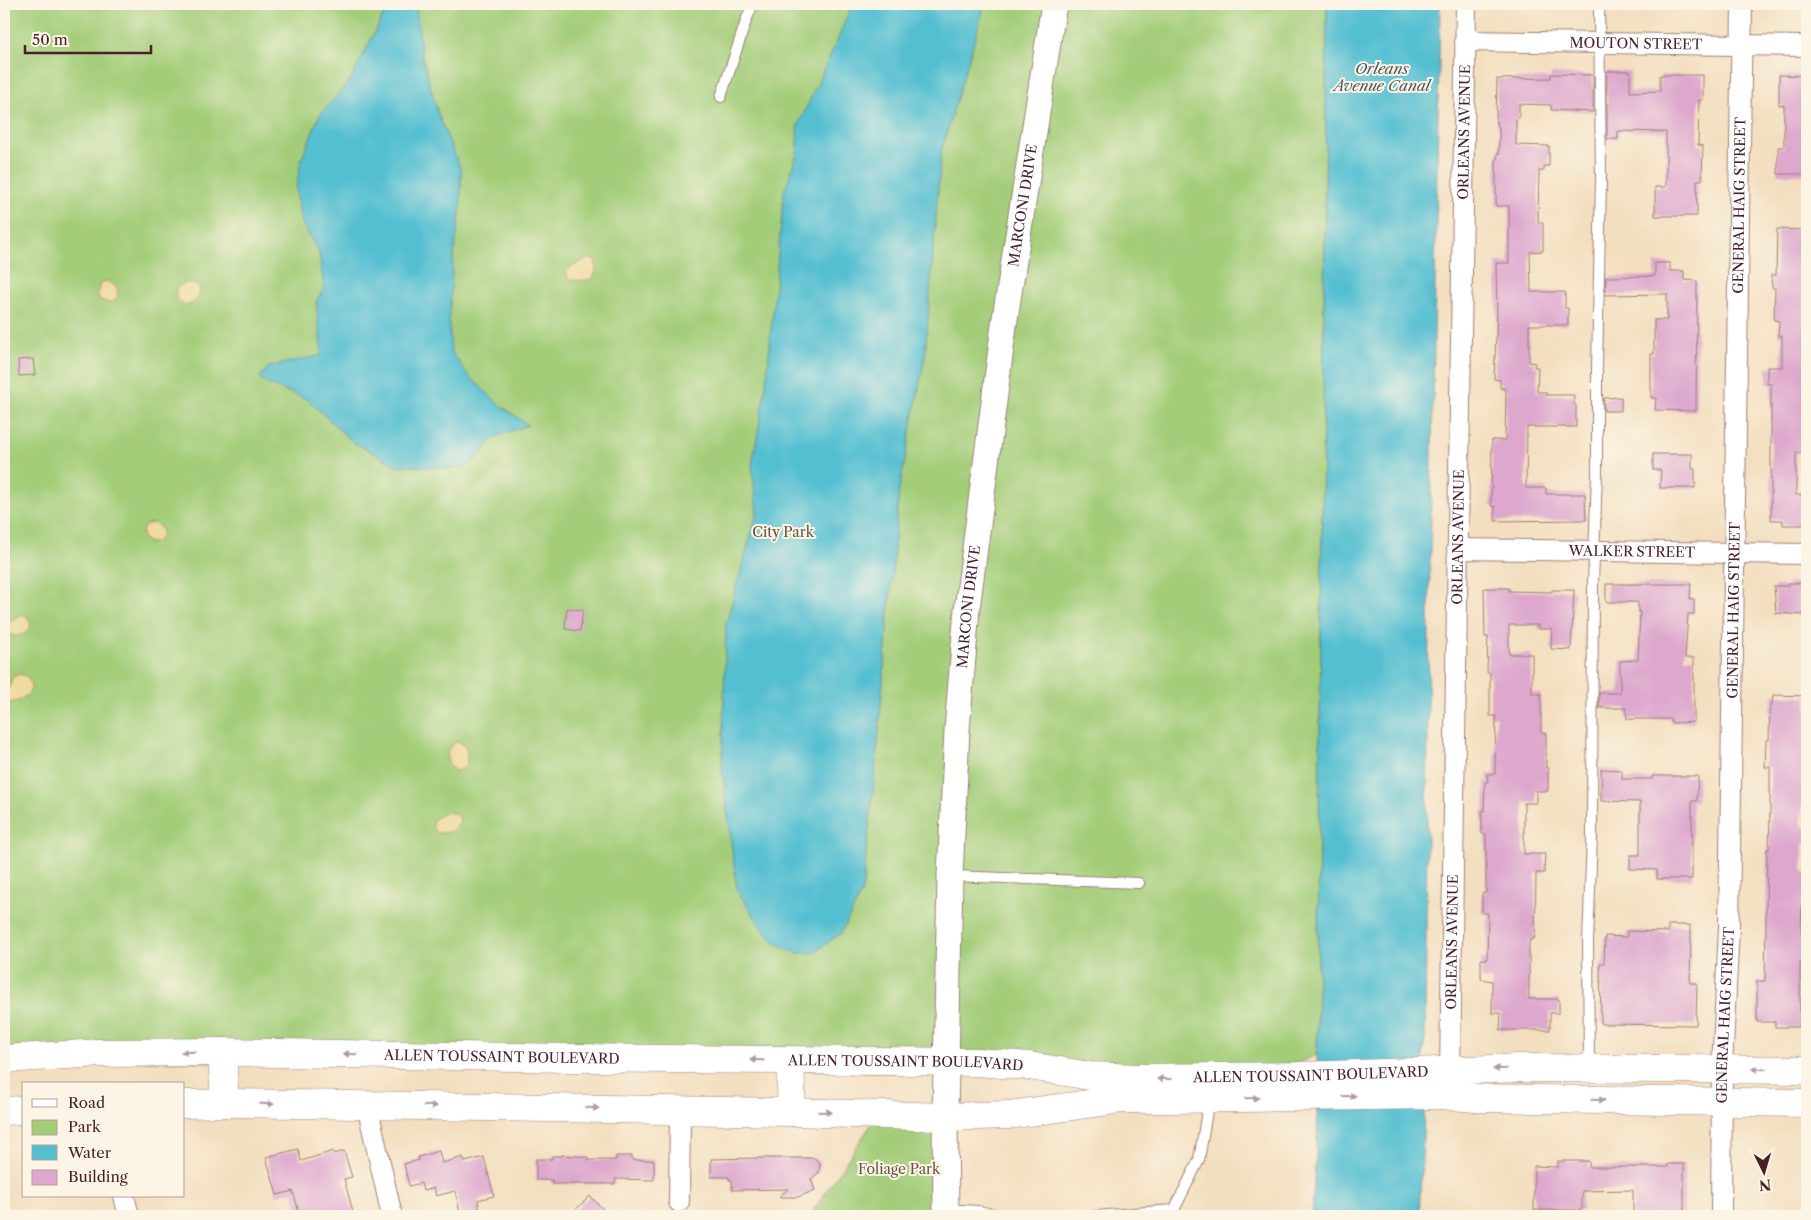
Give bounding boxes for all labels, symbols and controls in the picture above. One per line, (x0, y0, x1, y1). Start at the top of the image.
scale bar (25, 22, 151, 54)
text: 50 m (32, 30, 68, 49)
street label: MOUTON STREET (1570, 34, 1703, 53)
water label: Orleans Avenue Canal (1332, 59, 1433, 95)
street label: ORLEANS AVENUE (1454, 64, 1474, 200)
street label: GENERAL HAIG STREET (1729, 116, 1749, 294)
street label: MARCONI DRIVE (1004, 143, 1041, 268)
street label: ORLEANS AVENUE (1448, 469, 1468, 605)
street label: GENERAL HAIG STREET (1723, 521, 1744, 699)
park label: City Park (752, 523, 815, 541)
street label: WALKER STREET (1568, 542, 1696, 561)
street label: MARCONI DRIVE (953, 544, 984, 669)
street label: ORLEANS AVENUE (1442, 874, 1462, 1010)
street label: GENERAL HAIG STREET (1713, 926, 1738, 1103)
street label: ALLEN TOUSSAINT BOULEVARD (383, 1046, 620, 1068)
one-way arrow (179, 1048, 195, 1056)
one-way arrow (342, 1050, 358, 1058)
street label: ALLEN TOUSSAINT BOULEVARD (787, 1051, 1024, 1075)
one-way arrow (749, 1056, 765, 1064)
street label: ALLEN TOUSSAINT BOULEVARD (1192, 1062, 1429, 1086)
one-way arrow (1492, 1065, 1508, 1073)
one-way arrow (1750, 1065, 1766, 1073)
one-way arrow (1156, 1074, 1172, 1082)
legend (22, 1082, 185, 1198)
one-way arrow (1341, 1092, 1357, 1100)
text: Road (68, 1093, 105, 1112)
one-way arrow (1244, 1093, 1260, 1101)
one-way arrow (1590, 1096, 1606, 1104)
one-way arrow (260, 1100, 276, 1108)
one-way arrow (422, 1102, 438, 1110)
one-way arrow (585, 1105, 601, 1113)
one-way arrow (817, 1108, 833, 1116)
text: Park (68, 1117, 102, 1136)
text: Water (67, 1143, 112, 1162)
north arrow (1738, 1148, 1788, 1198)
park label: Foliage Park (858, 1160, 941, 1178)
text: Building (68, 1167, 128, 1186)
text: N (1758, 1175, 1772, 1194)

